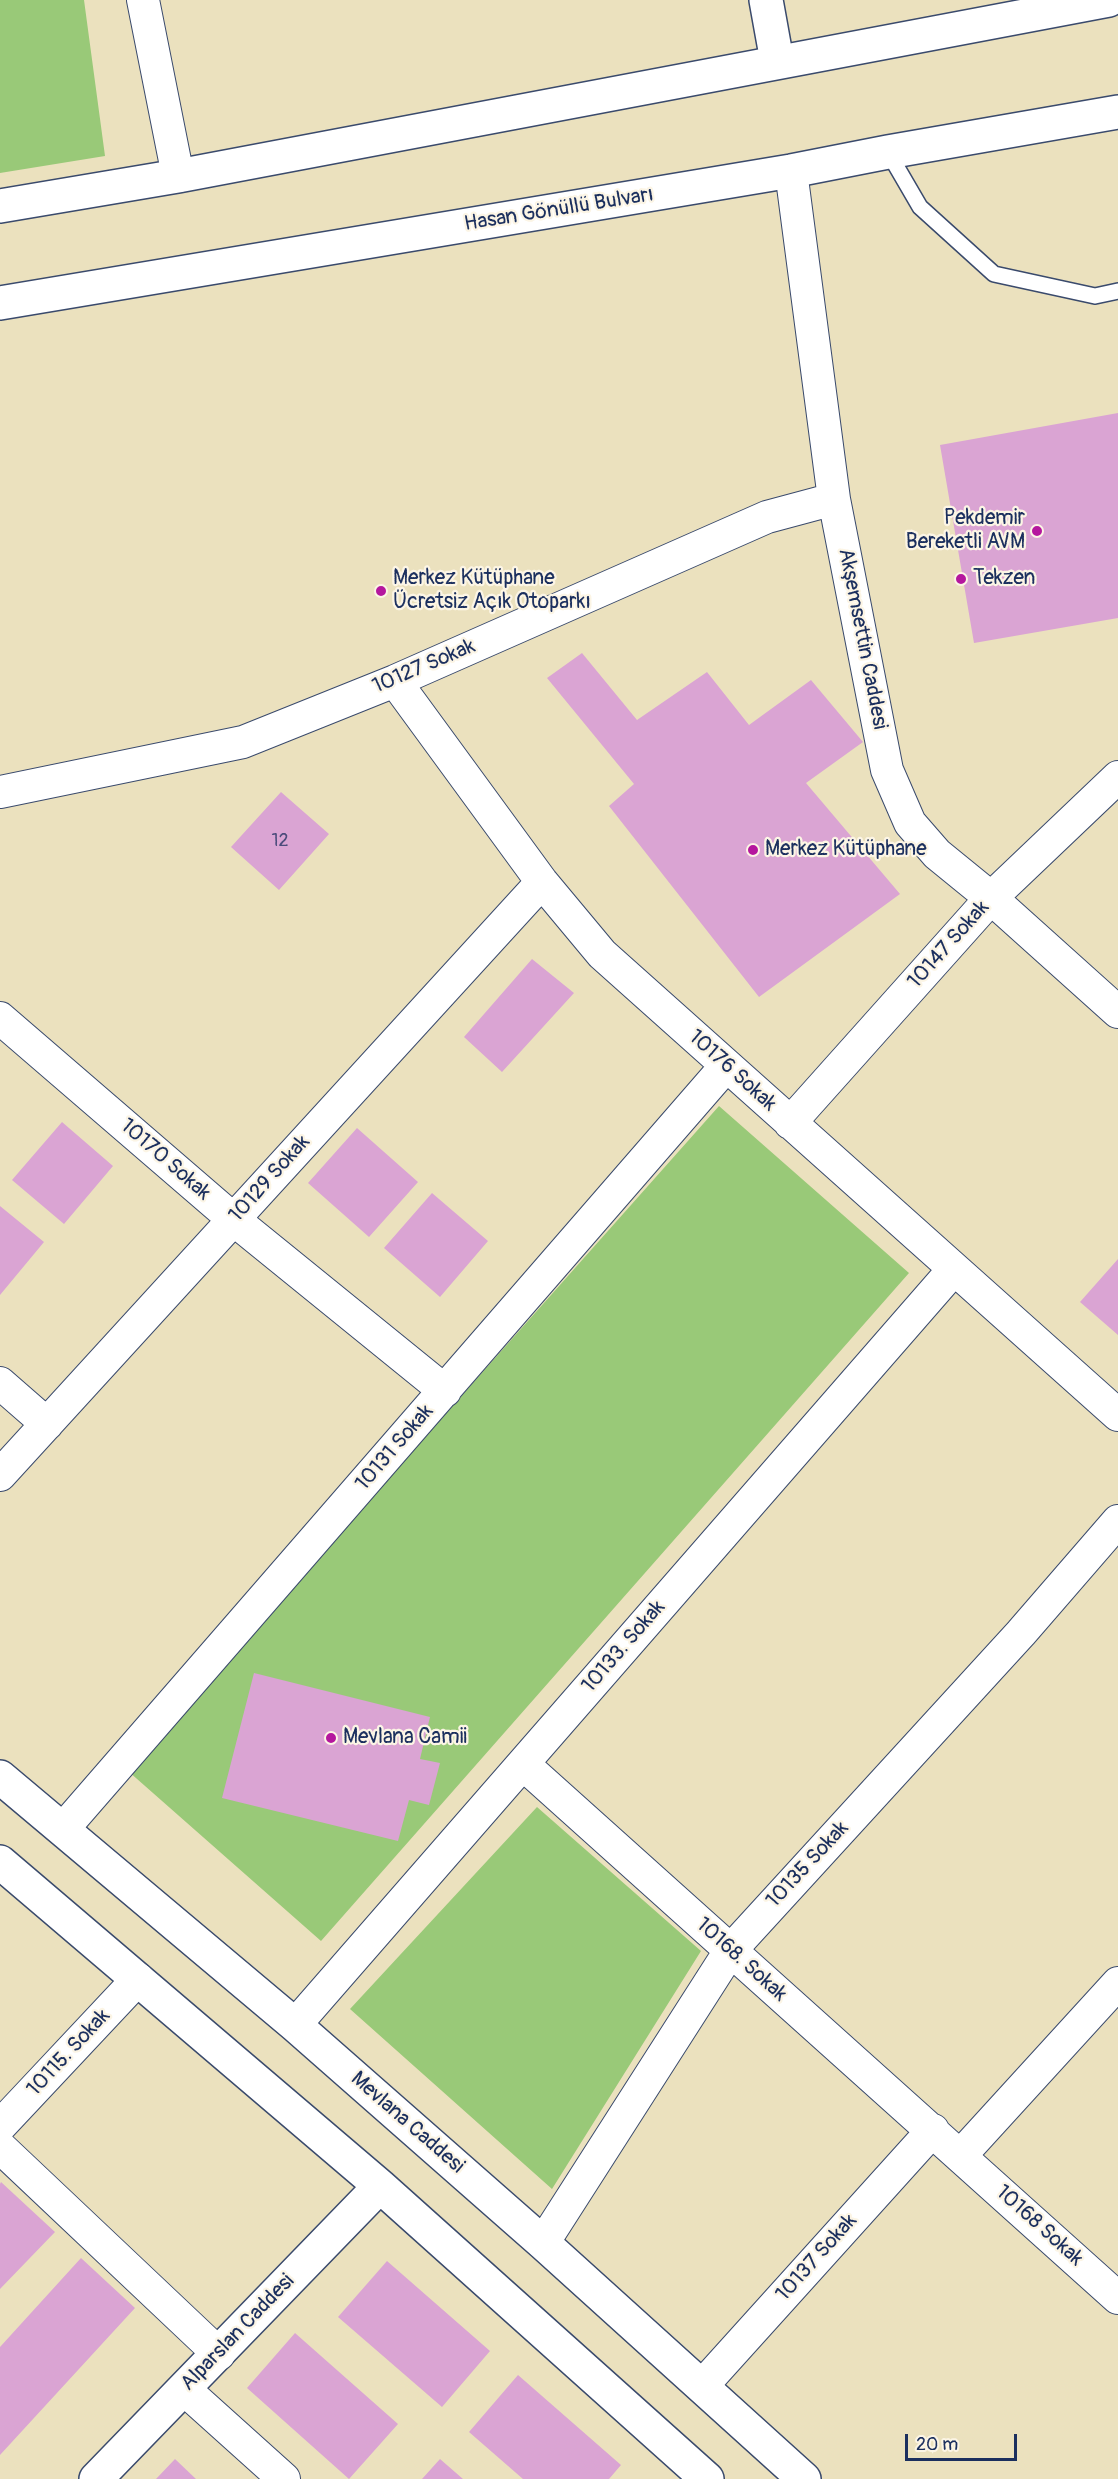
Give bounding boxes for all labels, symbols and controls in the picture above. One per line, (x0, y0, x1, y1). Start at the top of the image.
street label: Hasan Gönüllü Bulvarı (462, 183, 656, 237)
place label: Pekdemir Bereketli AVM (906, 506, 1025, 556)
marker: Pekdemir Bereketli AVM (1030, 524, 1044, 538)
street label: Akşemsettin Caddesi (832, 546, 892, 732)
place label: Merkez Kütüphane Ücretsiz Açık Otoparkı (393, 566, 591, 616)
place label: Tekzen (973, 566, 1035, 592)
marker: Tekzen (954, 572, 968, 586)
marker: Merkez Kütüphane Ücretsiz Açık Otoparkı (374, 584, 388, 598)
street label: 10127 Sokak (369, 634, 479, 700)
house number: 12 (271, 830, 289, 852)
place label: Merkez Kütüphane (765, 837, 927, 863)
marker: Merkez Kütüphane (746, 843, 760, 857)
street label: 10147 Sokak (903, 896, 995, 994)
street label: 10176 Sokak (683, 1025, 781, 1117)
street label: 10170 Sokak (115, 1114, 215, 1206)
street label: 10129 Sokak (224, 1130, 316, 1228)
street label: 10131 Sokak (351, 1400, 439, 1496)
street label: 10133. Sokak (577, 1596, 671, 1698)
place label: Mevlana Camii (343, 1725, 467, 1751)
marker: Mevlana Camii (324, 1731, 338, 1745)
street label: 10135 Sokak (762, 1816, 854, 1914)
street label: 10168. Sokak (690, 1913, 792, 2007)
street label: 10115. Sokak (22, 2004, 116, 2102)
street label: Mevlana Caddesi (345, 2067, 469, 2179)
street label: 10168 Sokak (990, 2180, 1088, 2272)
street label: 10137 Sokak (771, 2209, 863, 2307)
street label: Alparslan Caddesi (176, 2269, 300, 2397)
scale bar (908, 2422, 1020, 2460)
text: 20 m (916, 2433, 958, 2456)

